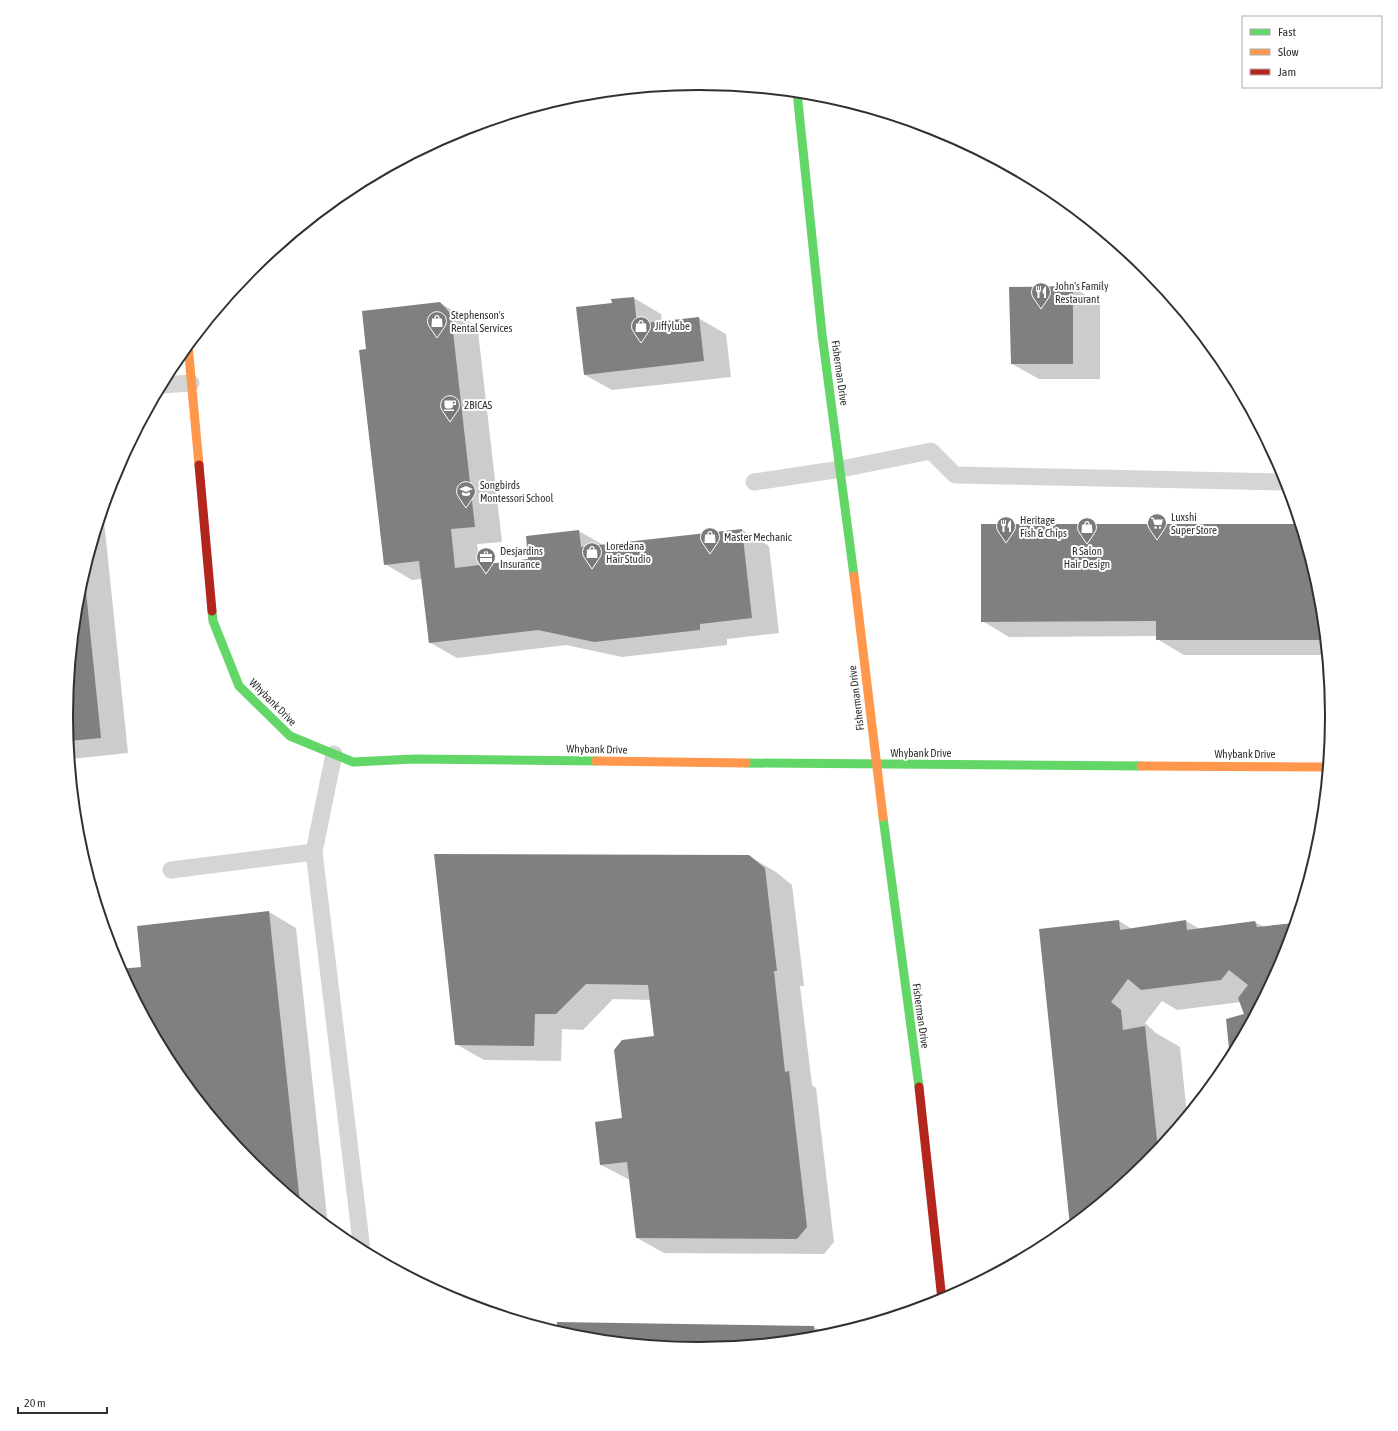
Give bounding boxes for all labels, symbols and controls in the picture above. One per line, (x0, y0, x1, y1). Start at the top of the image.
legend (1242, 16, 1382, 88)
text: Fast (1278, 25, 1296, 39)
text: Slow (1278, 45, 1299, 59)
text: Jam (1278, 65, 1296, 79)
place label: John's Family Restaurant (1055, 280, 1109, 305)
restaurant icon: John's Family Restaurant (1030, 281, 1052, 309)
place label: Stephenson's Rental Services (451, 309, 513, 334)
shop icon: Stephenson's Rental Services (426, 310, 448, 338)
shop icon: Jiffylube (630, 315, 652, 343)
place label: Jiffylube (655, 320, 690, 332)
street label: Fisherman Drive (829, 340, 851, 406)
cafe icon: 2BICAS (439, 394, 461, 422)
place label: 2BICAS (464, 399, 493, 411)
place label: Songbirds Montessori School (480, 479, 554, 504)
school or university icon: Songbirds Montessori School (455, 480, 477, 508)
place label: Luxshi Super Store (1171, 511, 1217, 536)
supermarket icon: Luxshi Super Store (1146, 512, 1168, 540)
place label: Heritage Fish & Chips (1020, 514, 1067, 539)
restaurant icon: Heritage Fish & Chips (995, 515, 1017, 543)
shop icon: R Salon Hair Design (1076, 516, 1098, 544)
shop icon: Master Mechanic (699, 526, 721, 554)
place label: Master Mechanic (724, 531, 793, 543)
place label: Loredana Hair Studio (606, 540, 651, 565)
shop icon: Loredana Hair Studio (581, 541, 603, 569)
place label: Desjardins Insurance (500, 545, 543, 570)
place label: R Salon Hair Design (1064, 545, 1110, 570)
office icon: Desjardins Insurance (475, 546, 497, 574)
street label: Fisherman Drive (846, 665, 866, 731)
street label: Whybank Drive (247, 676, 299, 728)
street label: Whybank Drive (566, 742, 628, 756)
street label: Whybank Drive (890, 747, 952, 759)
street label: Whybank Drive (1214, 748, 1276, 760)
street label: Fisherman Drive (910, 983, 932, 1049)
scale bar (18, 1389, 107, 1415)
text: 20 m (24, 1396, 46, 1410)

